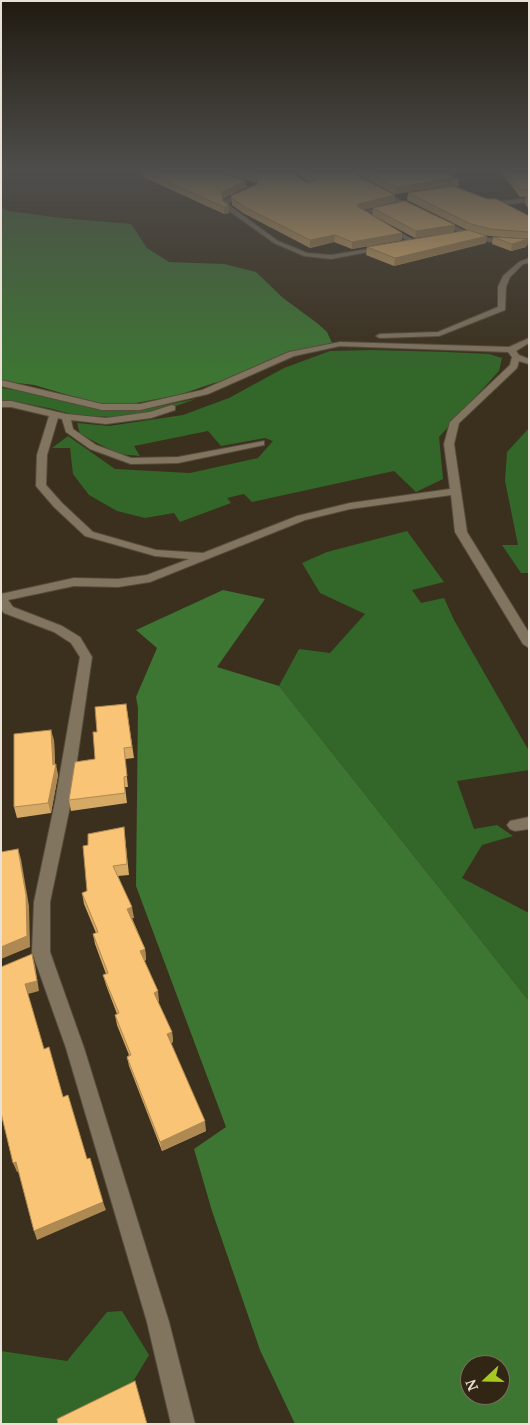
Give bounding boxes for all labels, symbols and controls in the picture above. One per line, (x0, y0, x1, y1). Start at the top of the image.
north arrow (460, 1355, 510, 1405)
text: N (461, 1377, 482, 1394)

